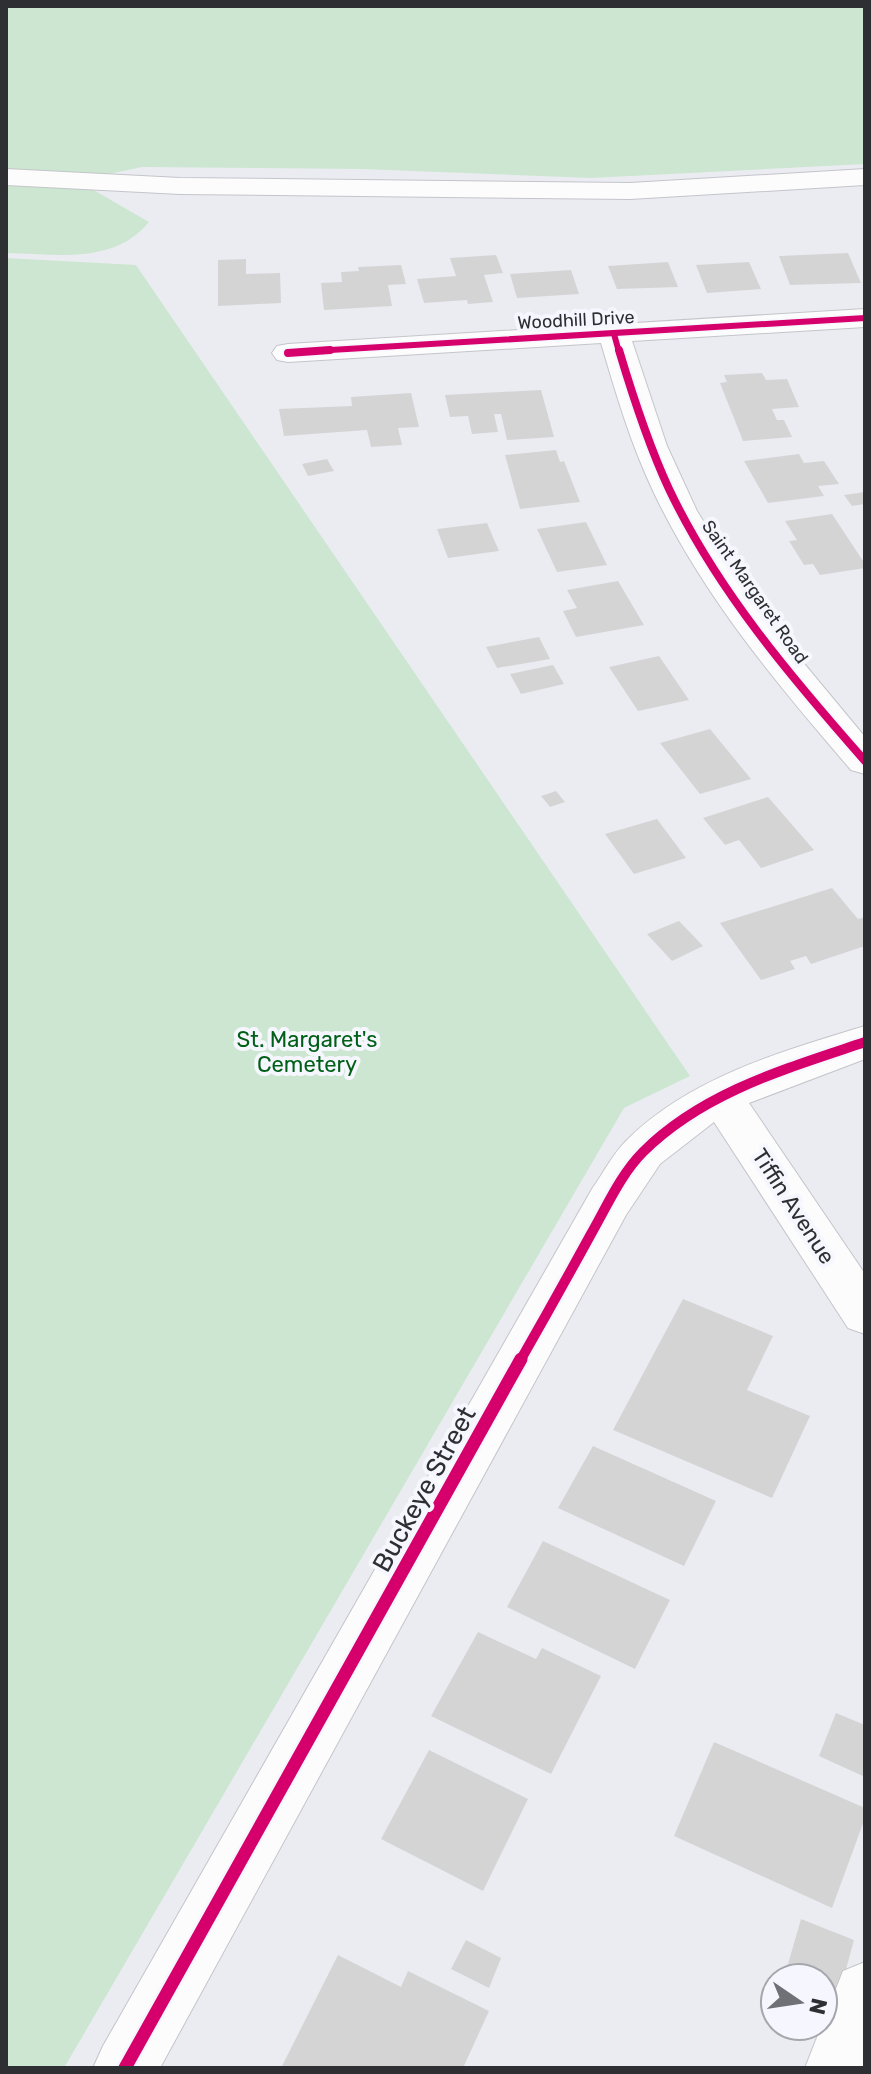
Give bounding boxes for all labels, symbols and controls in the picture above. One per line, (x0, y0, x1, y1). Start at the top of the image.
street label: Woodhill Drive (517, 306, 635, 334)
street label: Saint Margaret Road (697, 516, 813, 668)
park label: St. Margaret's Cemetery (237, 1026, 377, 1078)
street label: Tiffin Avenue (746, 1144, 841, 1269)
street label: Buckeye Street (366, 1401, 483, 1577)
north arrow (759, 1962, 839, 2042)
text: N (803, 1996, 833, 2017)

